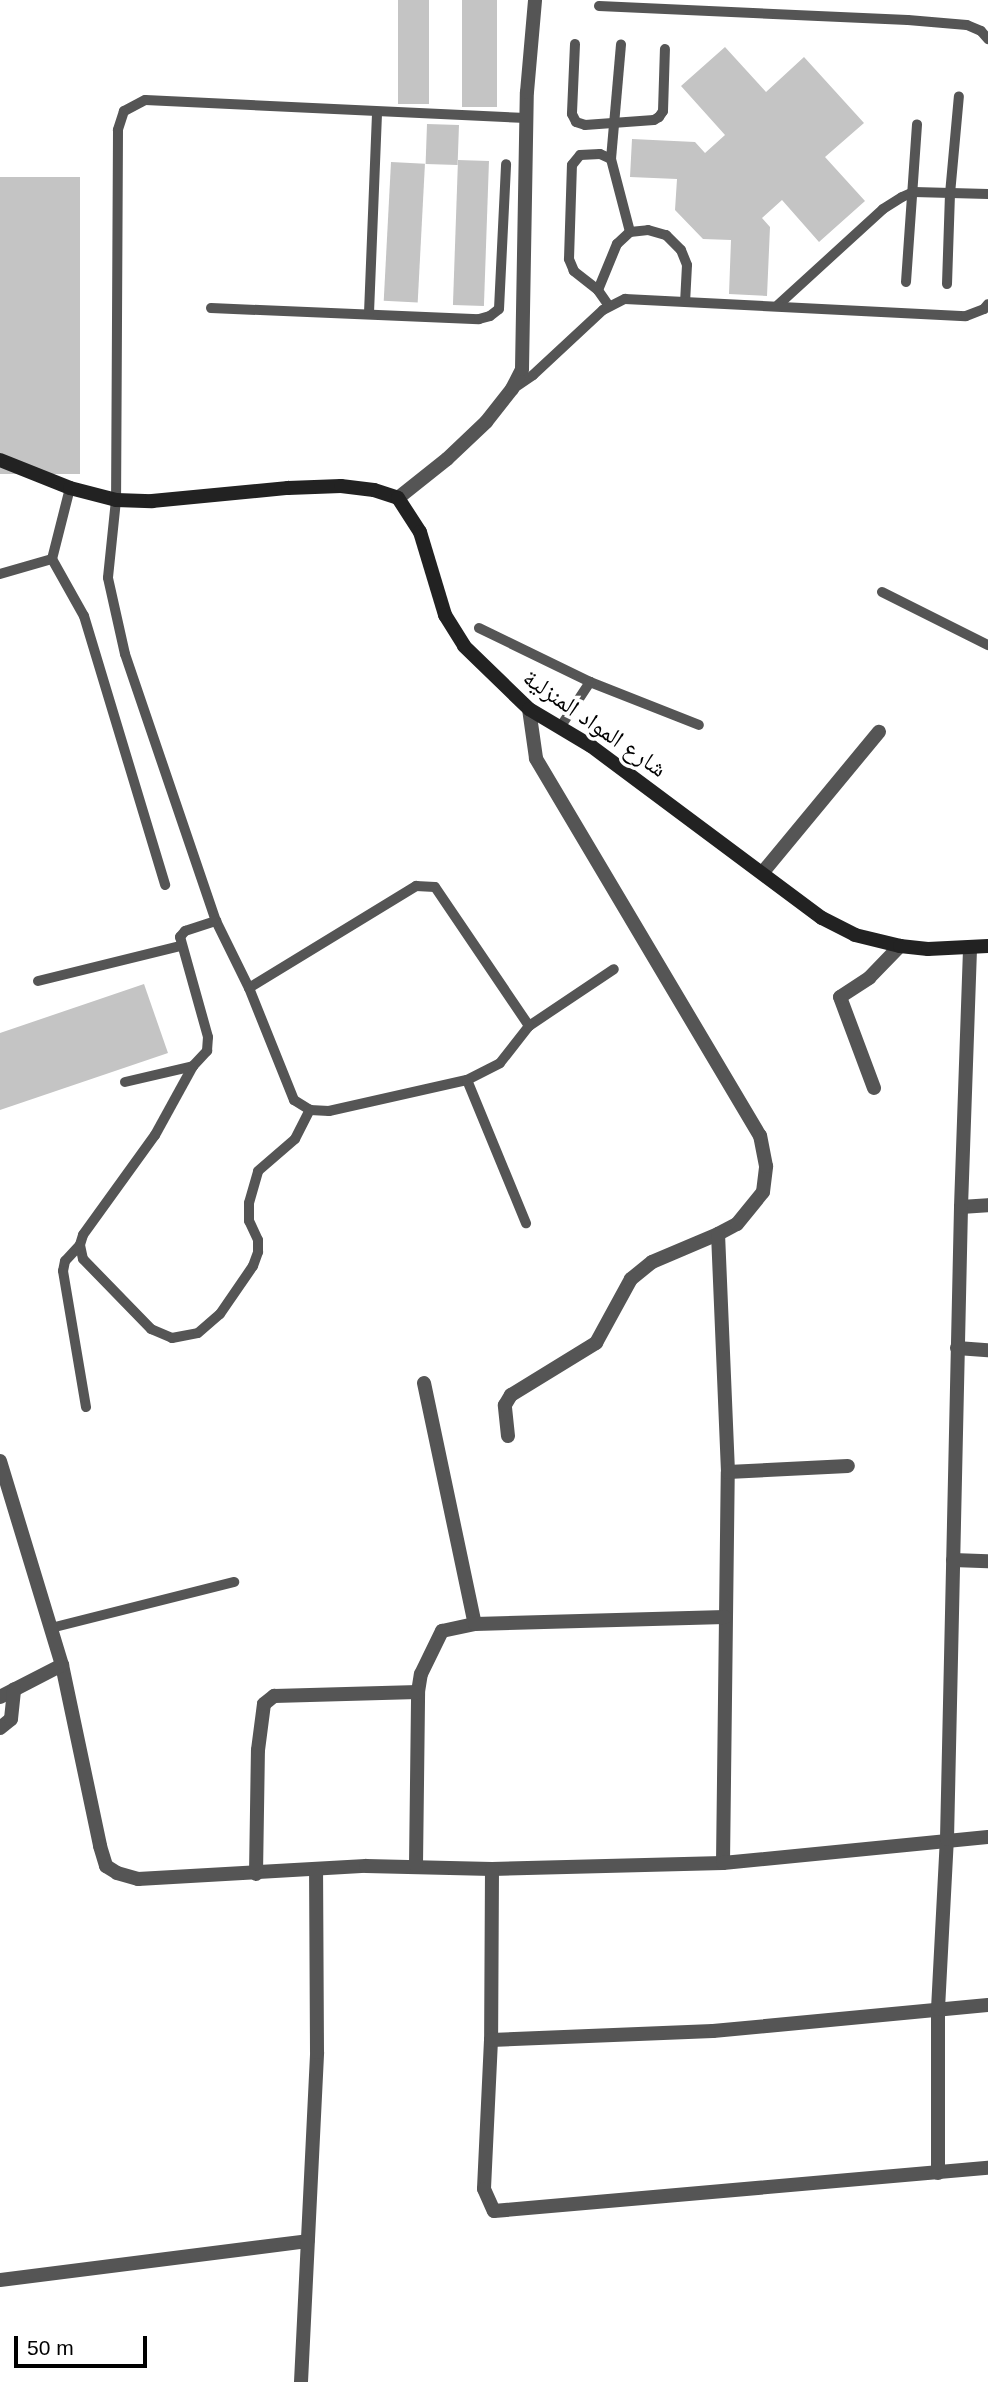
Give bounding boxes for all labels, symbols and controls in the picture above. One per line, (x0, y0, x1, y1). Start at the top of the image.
street label: شارع المواد المنزلية (518, 663, 672, 783)
scale bar (18, 2322, 150, 2366)
text: 50 m (27, 2336, 74, 2359)

